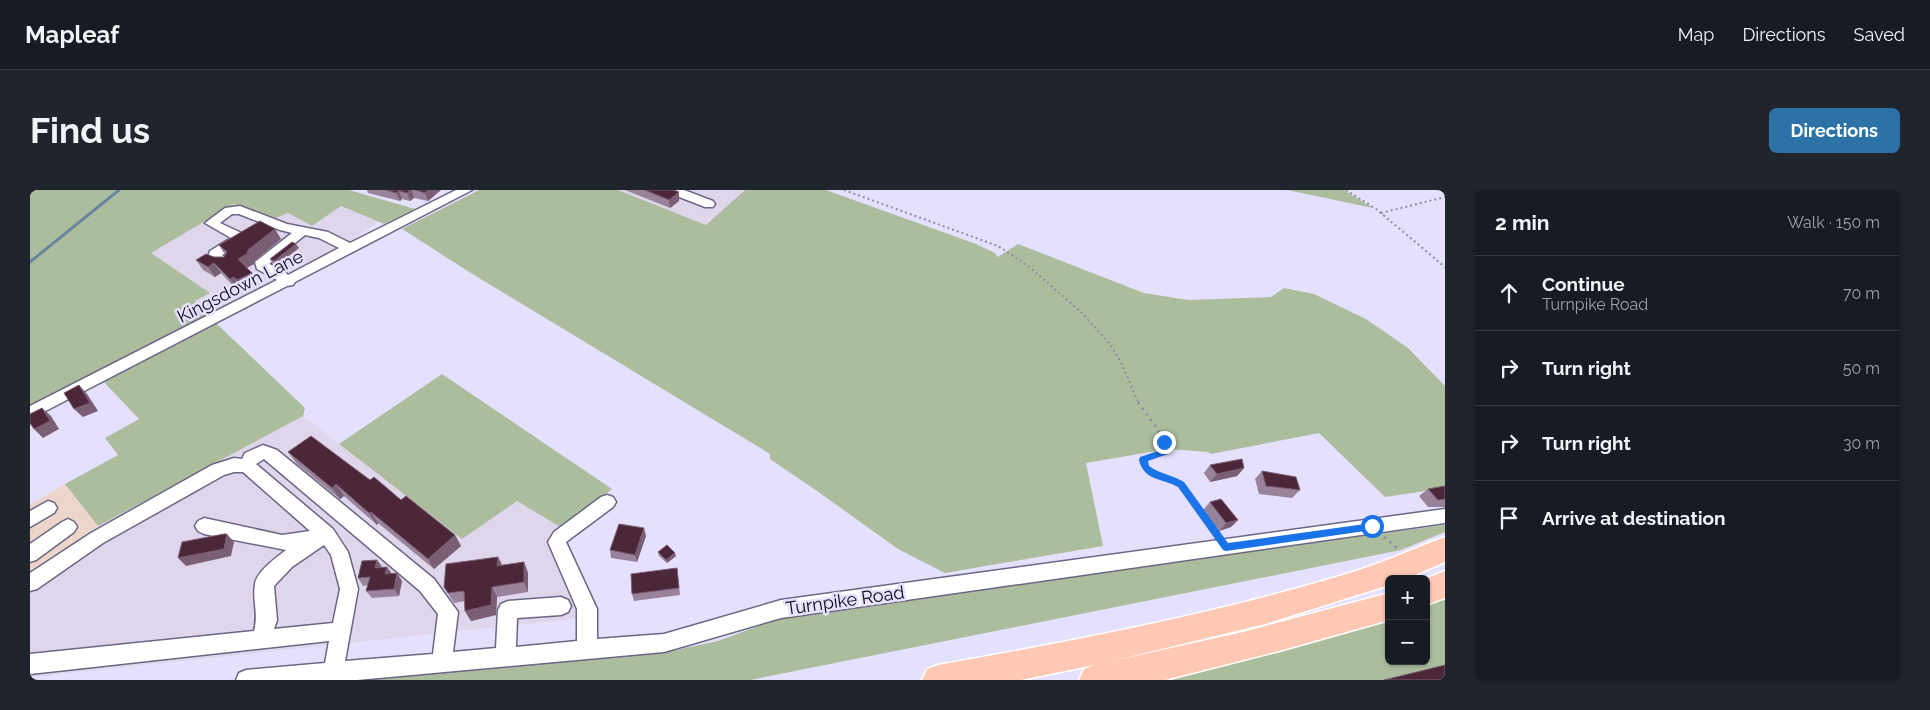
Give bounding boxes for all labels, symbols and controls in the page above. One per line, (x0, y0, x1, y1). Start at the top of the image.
text: Mapleaf (25, 20, 119, 49)
text: Map (1678, 24, 1714, 45)
text: Directions (1742, 24, 1826, 45)
text: Saved (1854, 24, 1905, 45)
button: Directions (1769, 108, 1900, 153)
text: Find us (30, 110, 150, 151)
text: 2 min (1495, 210, 1549, 235)
text: Walk · 150 m (1787, 213, 1880, 232)
street label: Kingsdown Lane (174, 245, 307, 327)
text: Continue (1542, 273, 1625, 295)
icon: ahead (1495, 279, 1523, 307)
text: 70 m (1843, 284, 1880, 303)
text: Turnpike Road (1542, 295, 1648, 314)
icon: right (1495, 354, 1523, 382)
text: Turn right (1542, 357, 1631, 379)
text: 50 m (1843, 359, 1880, 378)
icon: right (1495, 429, 1523, 457)
route end (1153, 431, 1176, 454)
text: Turn right (1542, 432, 1631, 454)
text: 30 m (1843, 434, 1880, 453)
icon: arrive (1495, 504, 1523, 532)
text: Arrive at destination (1542, 507, 1726, 529)
route start (1361, 515, 1384, 538)
map controls (1385, 575, 1430, 665)
button: + (1385, 575, 1430, 620)
street label: Turnpike Road (784, 581, 906, 619)
button: − (1385, 620, 1430, 665)

